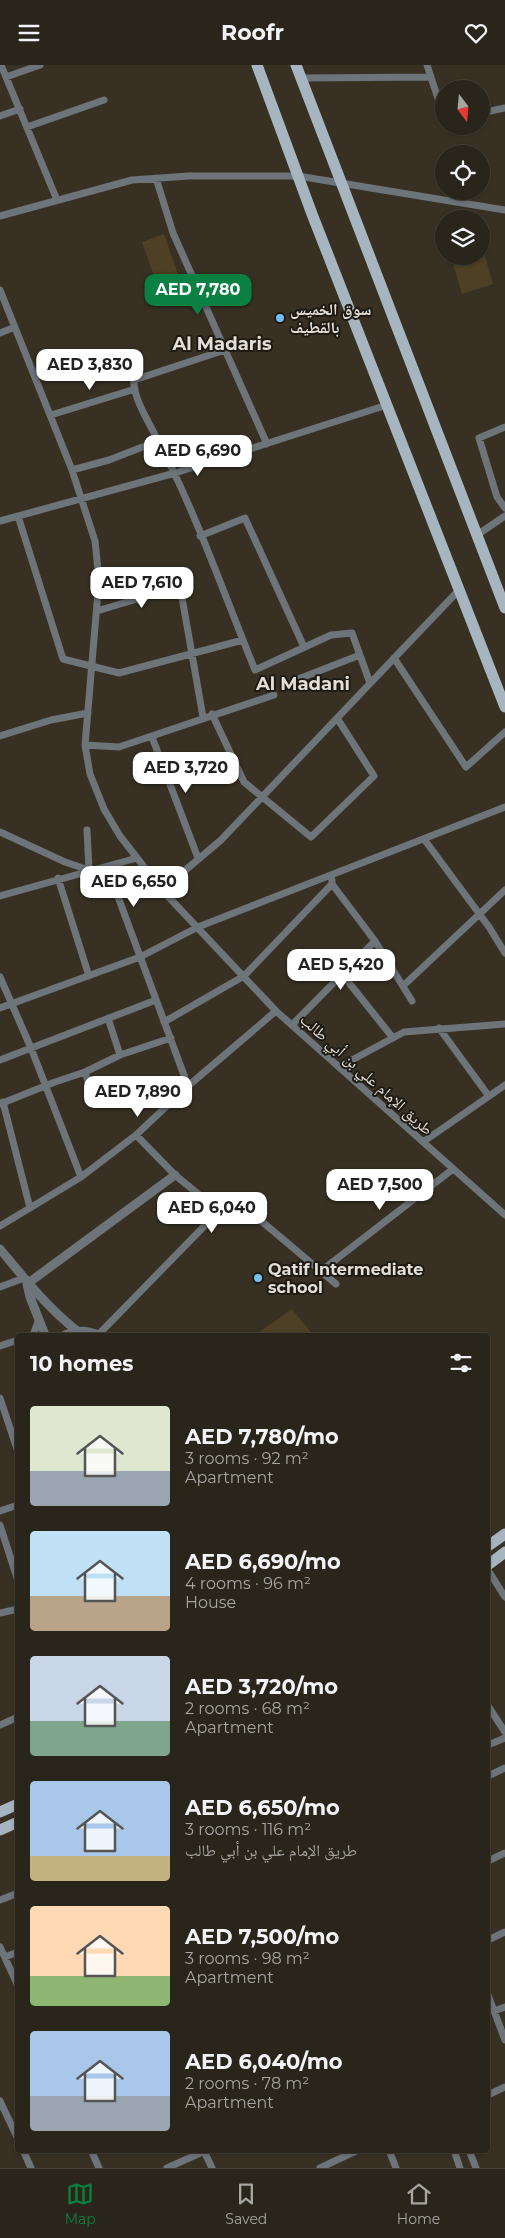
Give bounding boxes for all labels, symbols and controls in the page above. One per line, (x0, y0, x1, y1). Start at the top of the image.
icon: menu (15, 19, 43, 47)
text: Roofr (221, 19, 284, 46)
icon: heart (462, 19, 490, 47)
north arrow (435, 80, 490, 135)
map controls (435, 80, 490, 265)
button: locate (435, 145, 490, 200)
button: layers (435, 210, 490, 265)
pin: AED 7,780 (141, 273, 255, 316)
text: AED 7,780 (156, 280, 240, 299)
place label: سوق الخميس بالقطيف (290, 300, 372, 337)
marker: سوق الخميس بالقطيف (274, 312, 286, 324)
district label: Al Madaris (172, 333, 272, 355)
pin: AED 3,830 (33, 349, 147, 391)
text: AED 3,830 (47, 355, 133, 374)
pin: AED 6,690 (141, 435, 255, 477)
text: AED 6,690 (155, 441, 241, 460)
pin: AED 7,610 (85, 567, 199, 609)
text: AED 7,610 (101, 573, 183, 592)
district label: Al Madani (255, 673, 350, 695)
pin: AED 3,720 (129, 751, 243, 794)
text: AED 3,720 (144, 758, 228, 777)
pin: AED 6,650 (77, 865, 191, 908)
text: AED 6,650 (91, 872, 177, 891)
pin: AED 5,420 (284, 949, 398, 991)
text: AED 5,420 (298, 955, 384, 974)
street label: طريق الإمام علي بن أبي طالب (294, 1010, 437, 1141)
pin: AED 7,890 (81, 1075, 195, 1118)
text: AED 7,890 (95, 1082, 181, 1101)
pin: AED 7,500 (323, 1169, 437, 1211)
text: AED 7,500 (337, 1175, 423, 1194)
pin: AED 6,040 (155, 1191, 269, 1234)
text: AED 6,040 (168, 1198, 256, 1217)
place label: Qatif Intermediate school (268, 1260, 423, 1297)
marker: Qatif Intermediate school (252, 1272, 264, 1284)
icon: filters (447, 1349, 475, 1377)
text: 10 homes (30, 1351, 133, 1376)
text: AED 7,780/mo (185, 1424, 339, 1449)
icon: home (70, 1426, 130, 1486)
text: 3 rooms · 92 m² (185, 1449, 309, 1468)
text: Apartment (185, 1468, 274, 1487)
text: AED 6,690/mo (185, 1549, 341, 1574)
icon: home (70, 1551, 130, 1611)
text: 4 rooms · 96 m² (185, 1574, 311, 1593)
text: House (185, 1593, 236, 1612)
text: AED 3,720/mo (185, 1674, 338, 1699)
icon: home (70, 1676, 130, 1736)
text: 2 rooms · 68 m² (185, 1699, 310, 1718)
text: Apartment (185, 1718, 274, 1737)
text: AED 6,650/mo (185, 1795, 340, 1820)
icon: home (70, 1801, 130, 1861)
text: 3 rooms · 116 m² (185, 1820, 311, 1839)
text: طريق الإمام علي بن أبي طالب (185, 1841, 357, 1860)
text: AED 7,500/mo (185, 1924, 339, 1949)
icon: home (70, 1926, 130, 1986)
text: 3 rooms · 98 m² (185, 1949, 310, 1968)
text: Apartment (185, 1968, 274, 1987)
text: AED 6,040/mo (185, 2049, 343, 2074)
icon: home (70, 2051, 130, 2111)
text: 2 rooms · 78 m² (185, 2074, 309, 2093)
text: Apartment (185, 2093, 274, 2112)
tab: Map (65, 2180, 96, 2228)
tab: Saved (225, 2180, 267, 2228)
tab: Home (397, 2180, 440, 2228)

